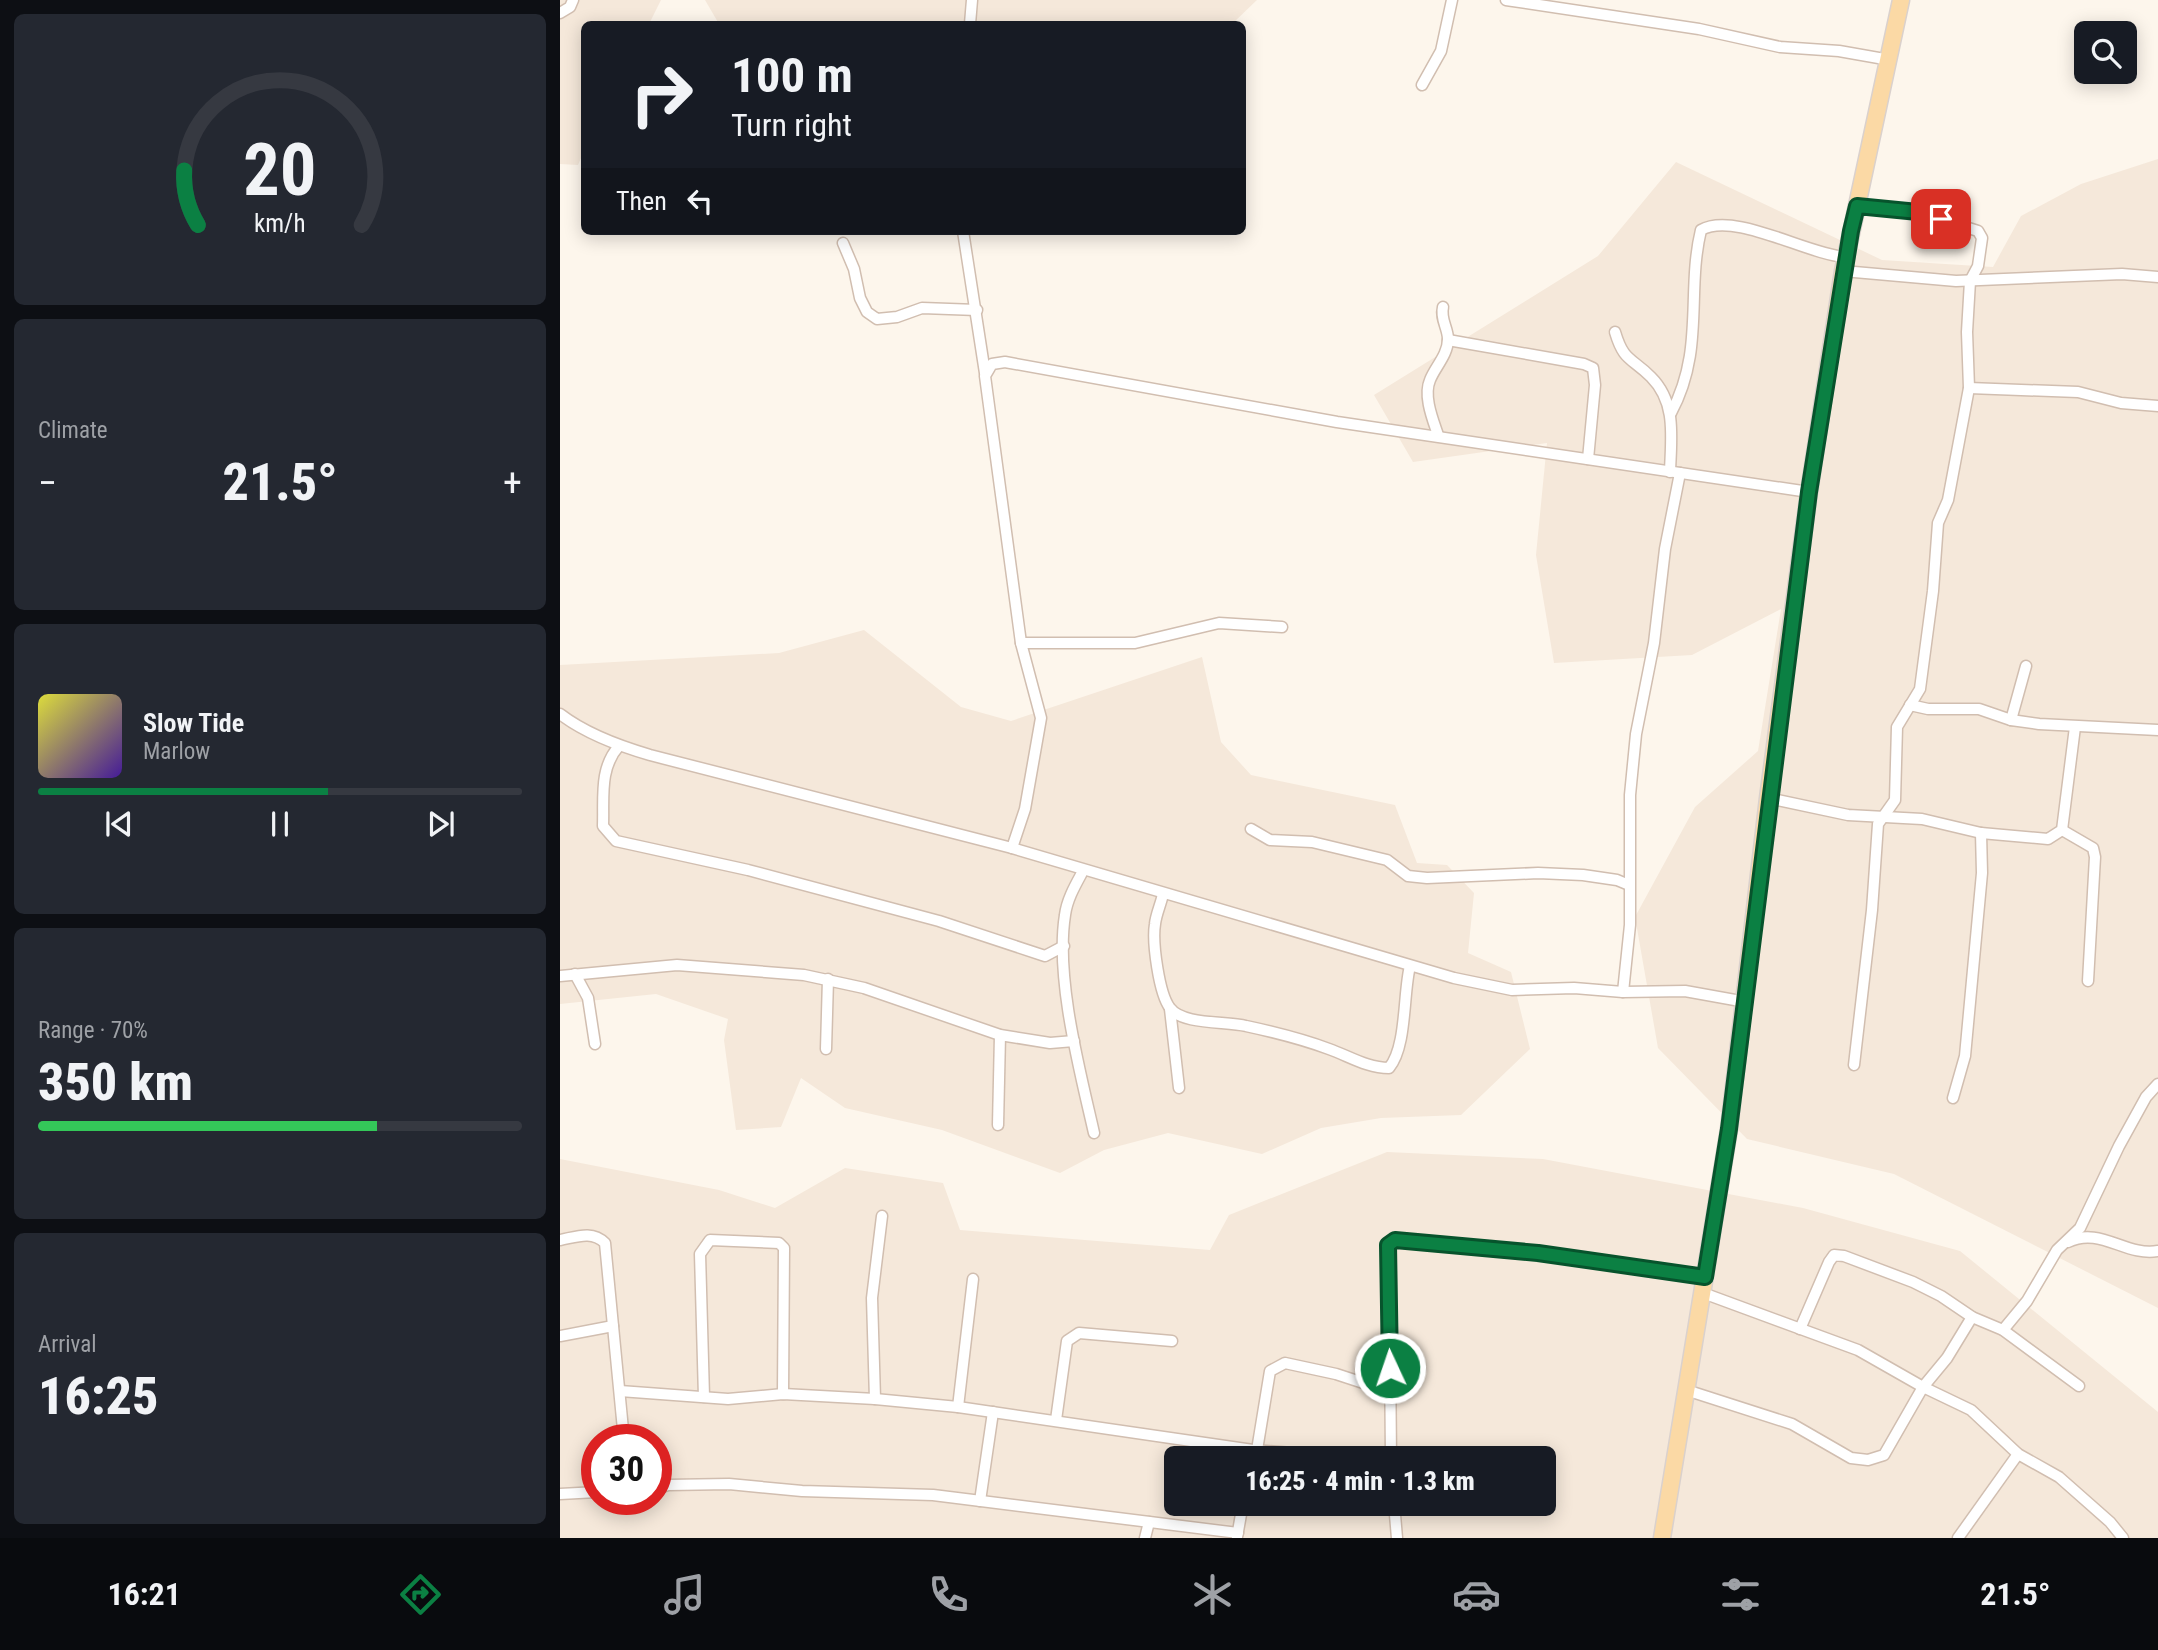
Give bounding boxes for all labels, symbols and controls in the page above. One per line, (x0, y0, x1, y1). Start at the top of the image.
map controls (2074, 21, 2137, 84)
button: search (2074, 21, 2137, 84)
text: 100 m (731, 47, 853, 104)
icon: right (616, 49, 707, 140)
text: Turn right (731, 106, 852, 144)
text: 20 (243, 128, 317, 214)
icon: left (681, 182, 719, 220)
text: Then (616, 186, 667, 216)
pin (1911, 189, 1971, 249)
icon: arrive (1922, 200, 1960, 238)
text: km/h (254, 209, 306, 238)
text: Climate (38, 417, 108, 444)
text: 21.5° (222, 452, 338, 513)
text: − (38, 461, 57, 505)
text: + (503, 461, 522, 505)
text: Slow Tide (143, 708, 244, 738)
text: Marlow (143, 738, 210, 765)
icon: previous (100, 805, 138, 843)
icon: pause (261, 805, 299, 843)
icon: next (422, 805, 460, 843)
text: Range · 70% (38, 1017, 148, 1044)
text: 350 km (38, 1052, 193, 1113)
text: Arrival (38, 1331, 97, 1358)
position arrow (1353, 1331, 1427, 1405)
text: 16:25 (38, 1366, 158, 1427)
speed limit sign: 30 (581, 1424, 672, 1515)
text: 16:25 · 4 min · 1.3 km (1245, 1466, 1475, 1496)
icon: directions (396, 1570, 445, 1619)
icon: music (660, 1570, 709, 1619)
icon: phone (924, 1570, 973, 1619)
icon: climate (1188, 1570, 1237, 1619)
icon: car (1452, 1570, 1501, 1619)
icon: filters (1716, 1570, 1765, 1619)
text: 16:21 (108, 1575, 181, 1613)
text: 21.5° (1980, 1575, 2050, 1613)

